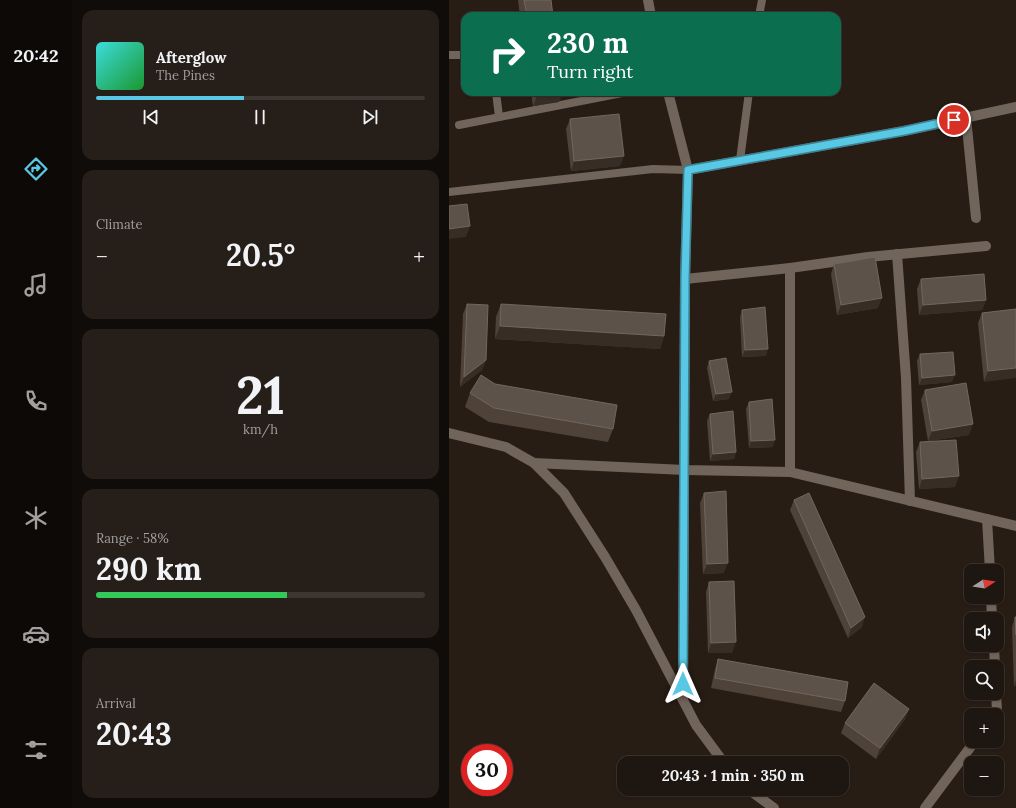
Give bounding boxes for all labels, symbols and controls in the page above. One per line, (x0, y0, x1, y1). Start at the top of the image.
text: 230 m (547, 25, 629, 61)
icon: right (481, 28, 533, 80)
text: 20:42 (14, 44, 58, 67)
text: Afterglow (156, 48, 226, 67)
text: Turn right (547, 60, 633, 83)
text: The Pines (156, 67, 215, 84)
pin (937, 103, 971, 137)
icon: previous (140, 106, 162, 128)
icon: pause (249, 106, 271, 128)
icon: next (359, 106, 381, 128)
icon: arrive (943, 109, 965, 131)
icon: directions (22, 155, 50, 183)
text: Climate (96, 216, 143, 233)
text: 20.5° (226, 236, 295, 274)
text: − (96, 242, 108, 270)
text: + (413, 242, 425, 270)
icon: music (22, 271, 50, 299)
text: 21 (236, 362, 285, 428)
icon: phone (22, 387, 50, 415)
text: km/h (243, 421, 278, 438)
icon: climate (22, 504, 50, 532)
text: Range · 58% (96, 530, 169, 547)
text: 290 km (96, 550, 202, 588)
north arrow (964, 564, 1004, 604)
map controls (964, 564, 1004, 796)
button: sound (964, 612, 1004, 652)
icon: car (22, 620, 50, 648)
button: search (964, 660, 1004, 700)
position arrow (662, 663, 704, 705)
text: Arrival (96, 695, 136, 712)
button: + (964, 708, 1004, 748)
text: 20:43 (96, 715, 172, 753)
icon: filters (22, 736, 50, 764)
speed limit sign: 30 (461, 744, 513, 796)
button: − (964, 756, 1004, 796)
text: 20:43 · 1 min · 350 m (662, 766, 804, 785)

